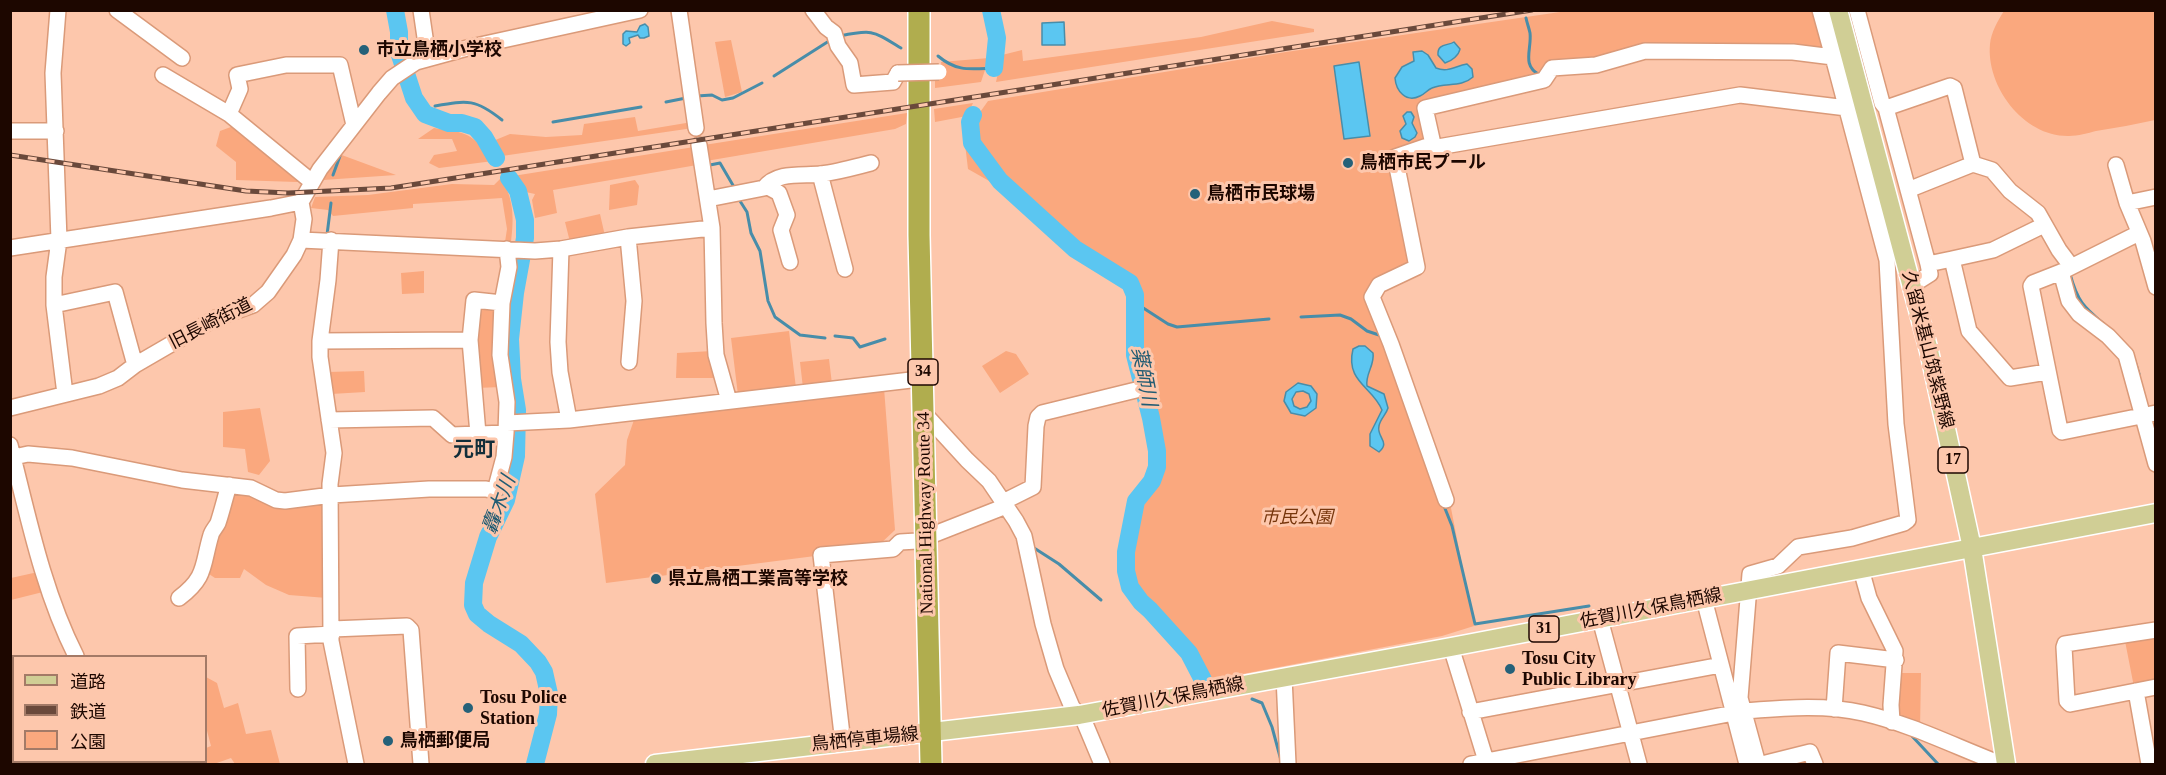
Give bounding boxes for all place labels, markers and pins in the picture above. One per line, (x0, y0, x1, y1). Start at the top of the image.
place label: 市立鳥栖小学校 (376, 39, 502, 61)
marker: 市立鳥栖小学校 (357, 43, 371, 57)
place label: 鳥栖市民プール (1360, 152, 1486, 174)
marker: 鳥栖市民プール (1341, 156, 1355, 170)
place label: 鳥栖市民球場 (1207, 183, 1315, 205)
marker: 鳥栖市民球場 (1188, 187, 1202, 201)
place label: 県立鳥栖工業高等学校 (668, 568, 848, 590)
marker: 県立鳥栖工業高等学校 (649, 572, 663, 586)
place label: Tosu City Public Library (1522, 648, 1637, 690)
marker: Tosu City Public Library (1503, 662, 1517, 676)
place label: Tosu Police Station (480, 687, 567, 730)
marker: Tosu Police Station (461, 701, 475, 715)
place label: 鳥栖郵便局 (400, 730, 490, 752)
marker: 鳥栖郵便局 (381, 734, 395, 748)

